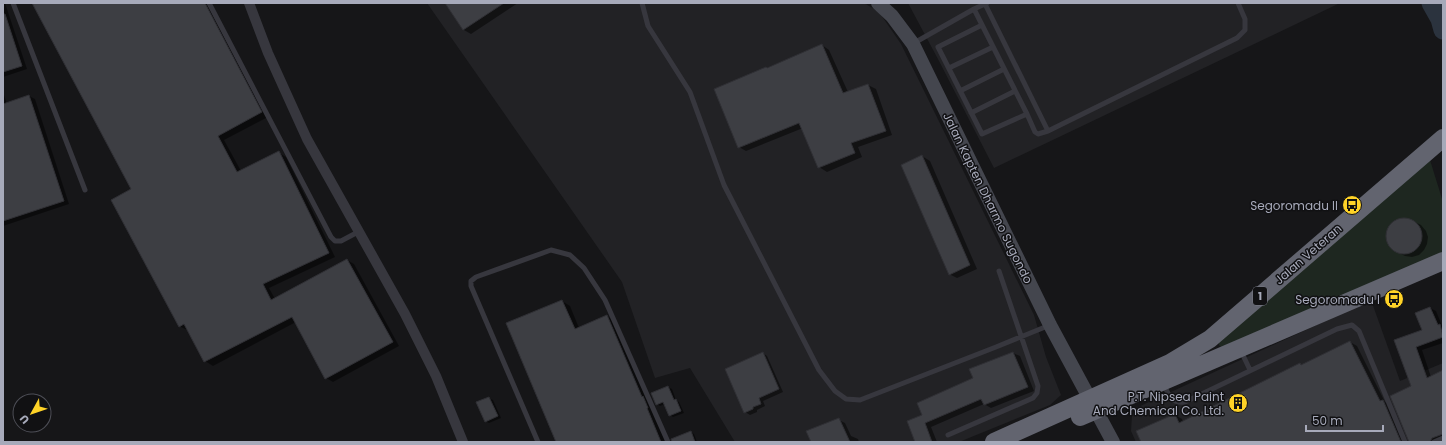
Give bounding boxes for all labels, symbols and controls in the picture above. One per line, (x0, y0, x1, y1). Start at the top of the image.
street label: Jalan Kapten Dharmo Sugondo (939, 110, 1037, 287)
bus stop icon: Segoromadu II (1341, 194, 1363, 216)
place label: Segoromadu II (1250, 197, 1338, 214)
street label: Jalan Veteran (1271, 220, 1345, 288)
road number: 1 (1253, 287, 1267, 305)
bus stop icon: Segoromadu I (1383, 288, 1405, 310)
place label: Segoromadu I (1295, 291, 1380, 308)
place label: P.T. Nipsea Paint And Chemical Co. Ltd. (1093, 388, 1224, 419)
building icon: P.T. Nipsea Paint And Chemical Co. Ltd. (1227, 392, 1249, 414)
north arrow (12, 393, 52, 433)
scale bar (1306, 407, 1383, 433)
text: U (16, 411, 33, 428)
text: 50 m (1312, 412, 1343, 429)

